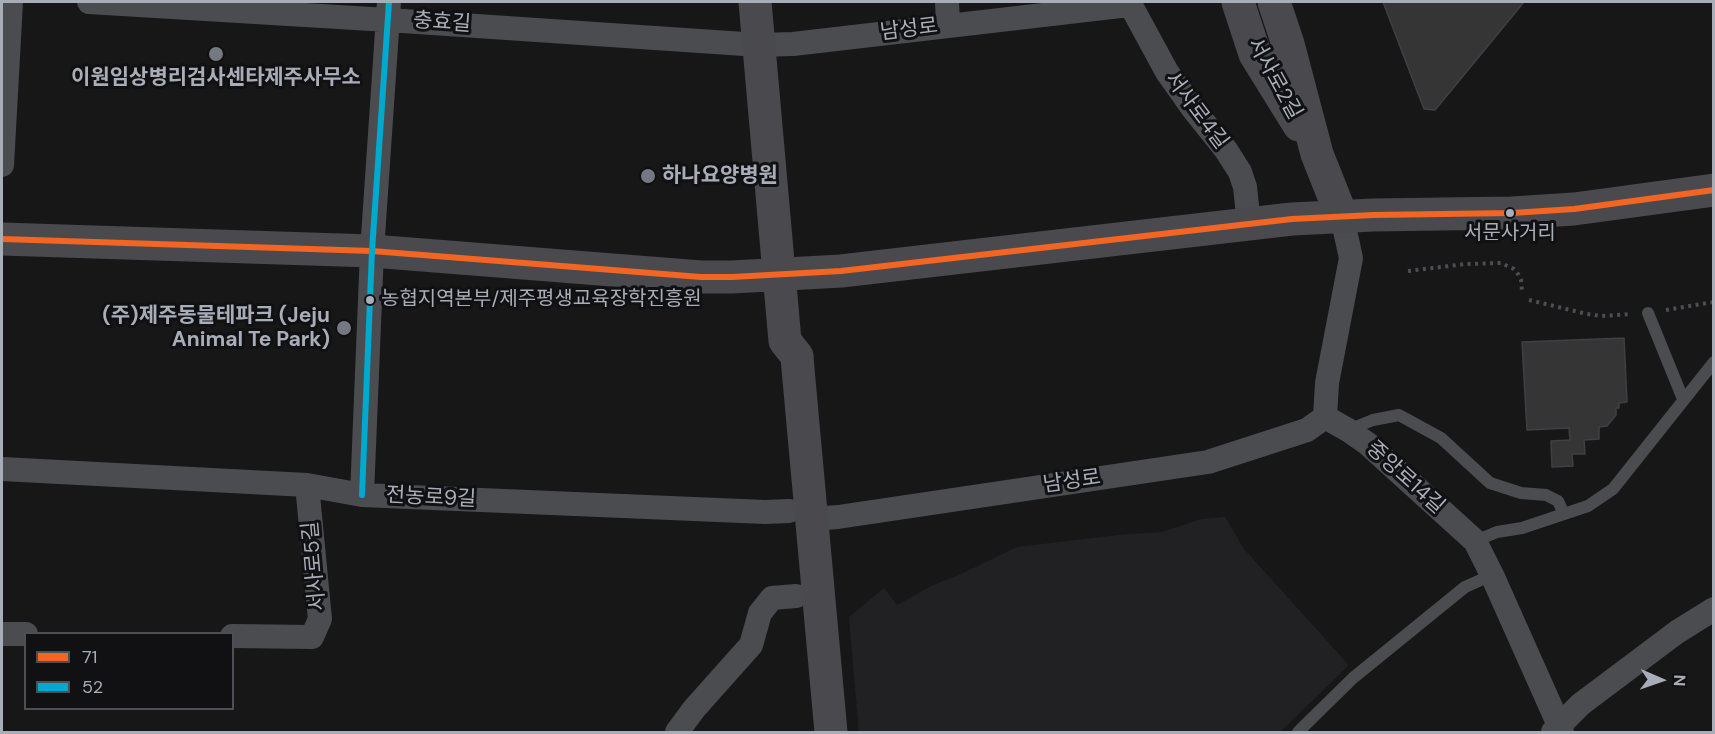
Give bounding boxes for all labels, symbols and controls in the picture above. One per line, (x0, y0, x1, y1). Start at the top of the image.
street label: 충효길 (412, 8, 472, 38)
street label: 남성로 (879, 14, 939, 46)
street label: 서사로2길 (1241, 34, 1307, 124)
marker: 이원임상병리검사센타제주사무소 (207, 45, 225, 63)
place label: 이원임상병리검사센타제주사무소 (71, 65, 361, 91)
street label: 서사로4길 (1159, 67, 1233, 155)
place label: 하나요양병원 (662, 163, 778, 189)
marker: 하나요양병원 (639, 167, 657, 185)
marker: 서문사거리 (1504, 207, 1516, 219)
place label: 서문사거리 (1464, 222, 1556, 246)
place label: 농협지역본부/제주평생교육장학진흥원 (381, 288, 702, 312)
marker: 농협지역본부/제주평생교육장학진흥원 (364, 294, 376, 306)
place label: (주)제주동물테파크 (Jeju Animal Te Park) (102, 303, 330, 353)
marker: (주)제주동물테파크 (Jeju Animal Te Park) (335, 319, 353, 337)
street label: 중앙로14길 (1361, 436, 1449, 520)
street label: 남성로 (1042, 465, 1102, 499)
street label: 전농로9길 (385, 483, 477, 513)
street label: 서사로5길 (299, 520, 331, 612)
legend (24, 632, 234, 710)
text: 71 (82, 645, 97, 669)
north arrow (1631, 650, 1691, 710)
text: N (1669, 674, 1690, 687)
text: 52 (82, 675, 103, 699)

